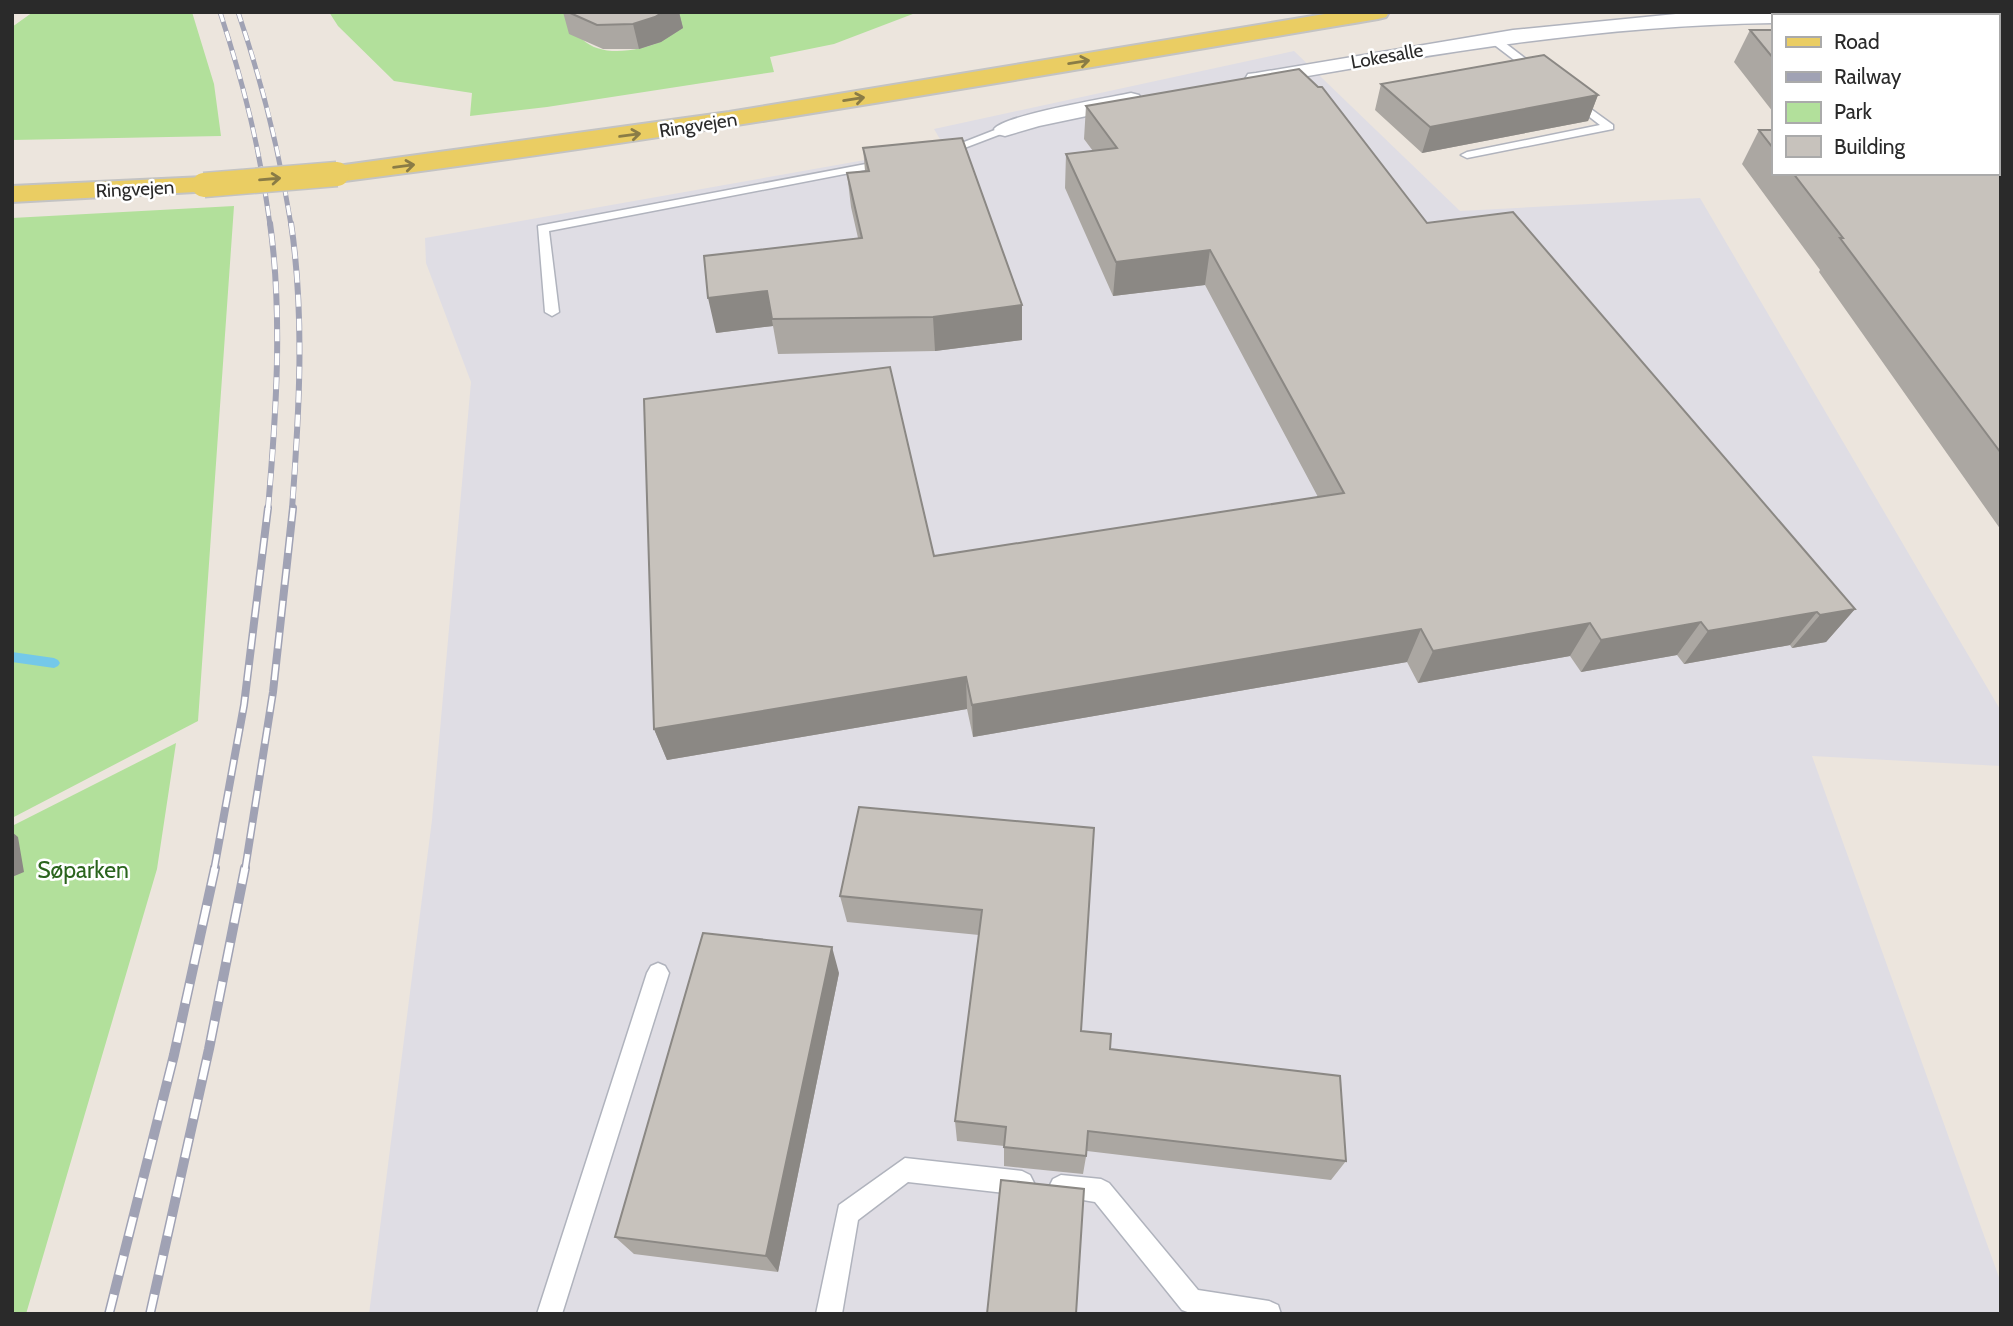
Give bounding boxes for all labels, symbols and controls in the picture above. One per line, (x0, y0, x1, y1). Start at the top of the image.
legend (1772, 14, 1999, 175)
text: Road (1834, 29, 1880, 54)
street label: Lokesalle (1349, 38, 1425, 74)
one-way arrow (1067, 55, 1090, 68)
text: Railway (1834, 64, 1902, 89)
one-way arrow (842, 92, 865, 105)
text: Park (1834, 99, 1872, 124)
street label: Ringvejen (657, 107, 739, 143)
one-way arrow (618, 129, 641, 142)
text: Building (1834, 134, 1906, 159)
one-way arrow (393, 159, 415, 172)
one-way arrow (258, 172, 281, 185)
street label: Ringvejen (95, 175, 175, 203)
park label: Søparken (37, 856, 129, 884)

